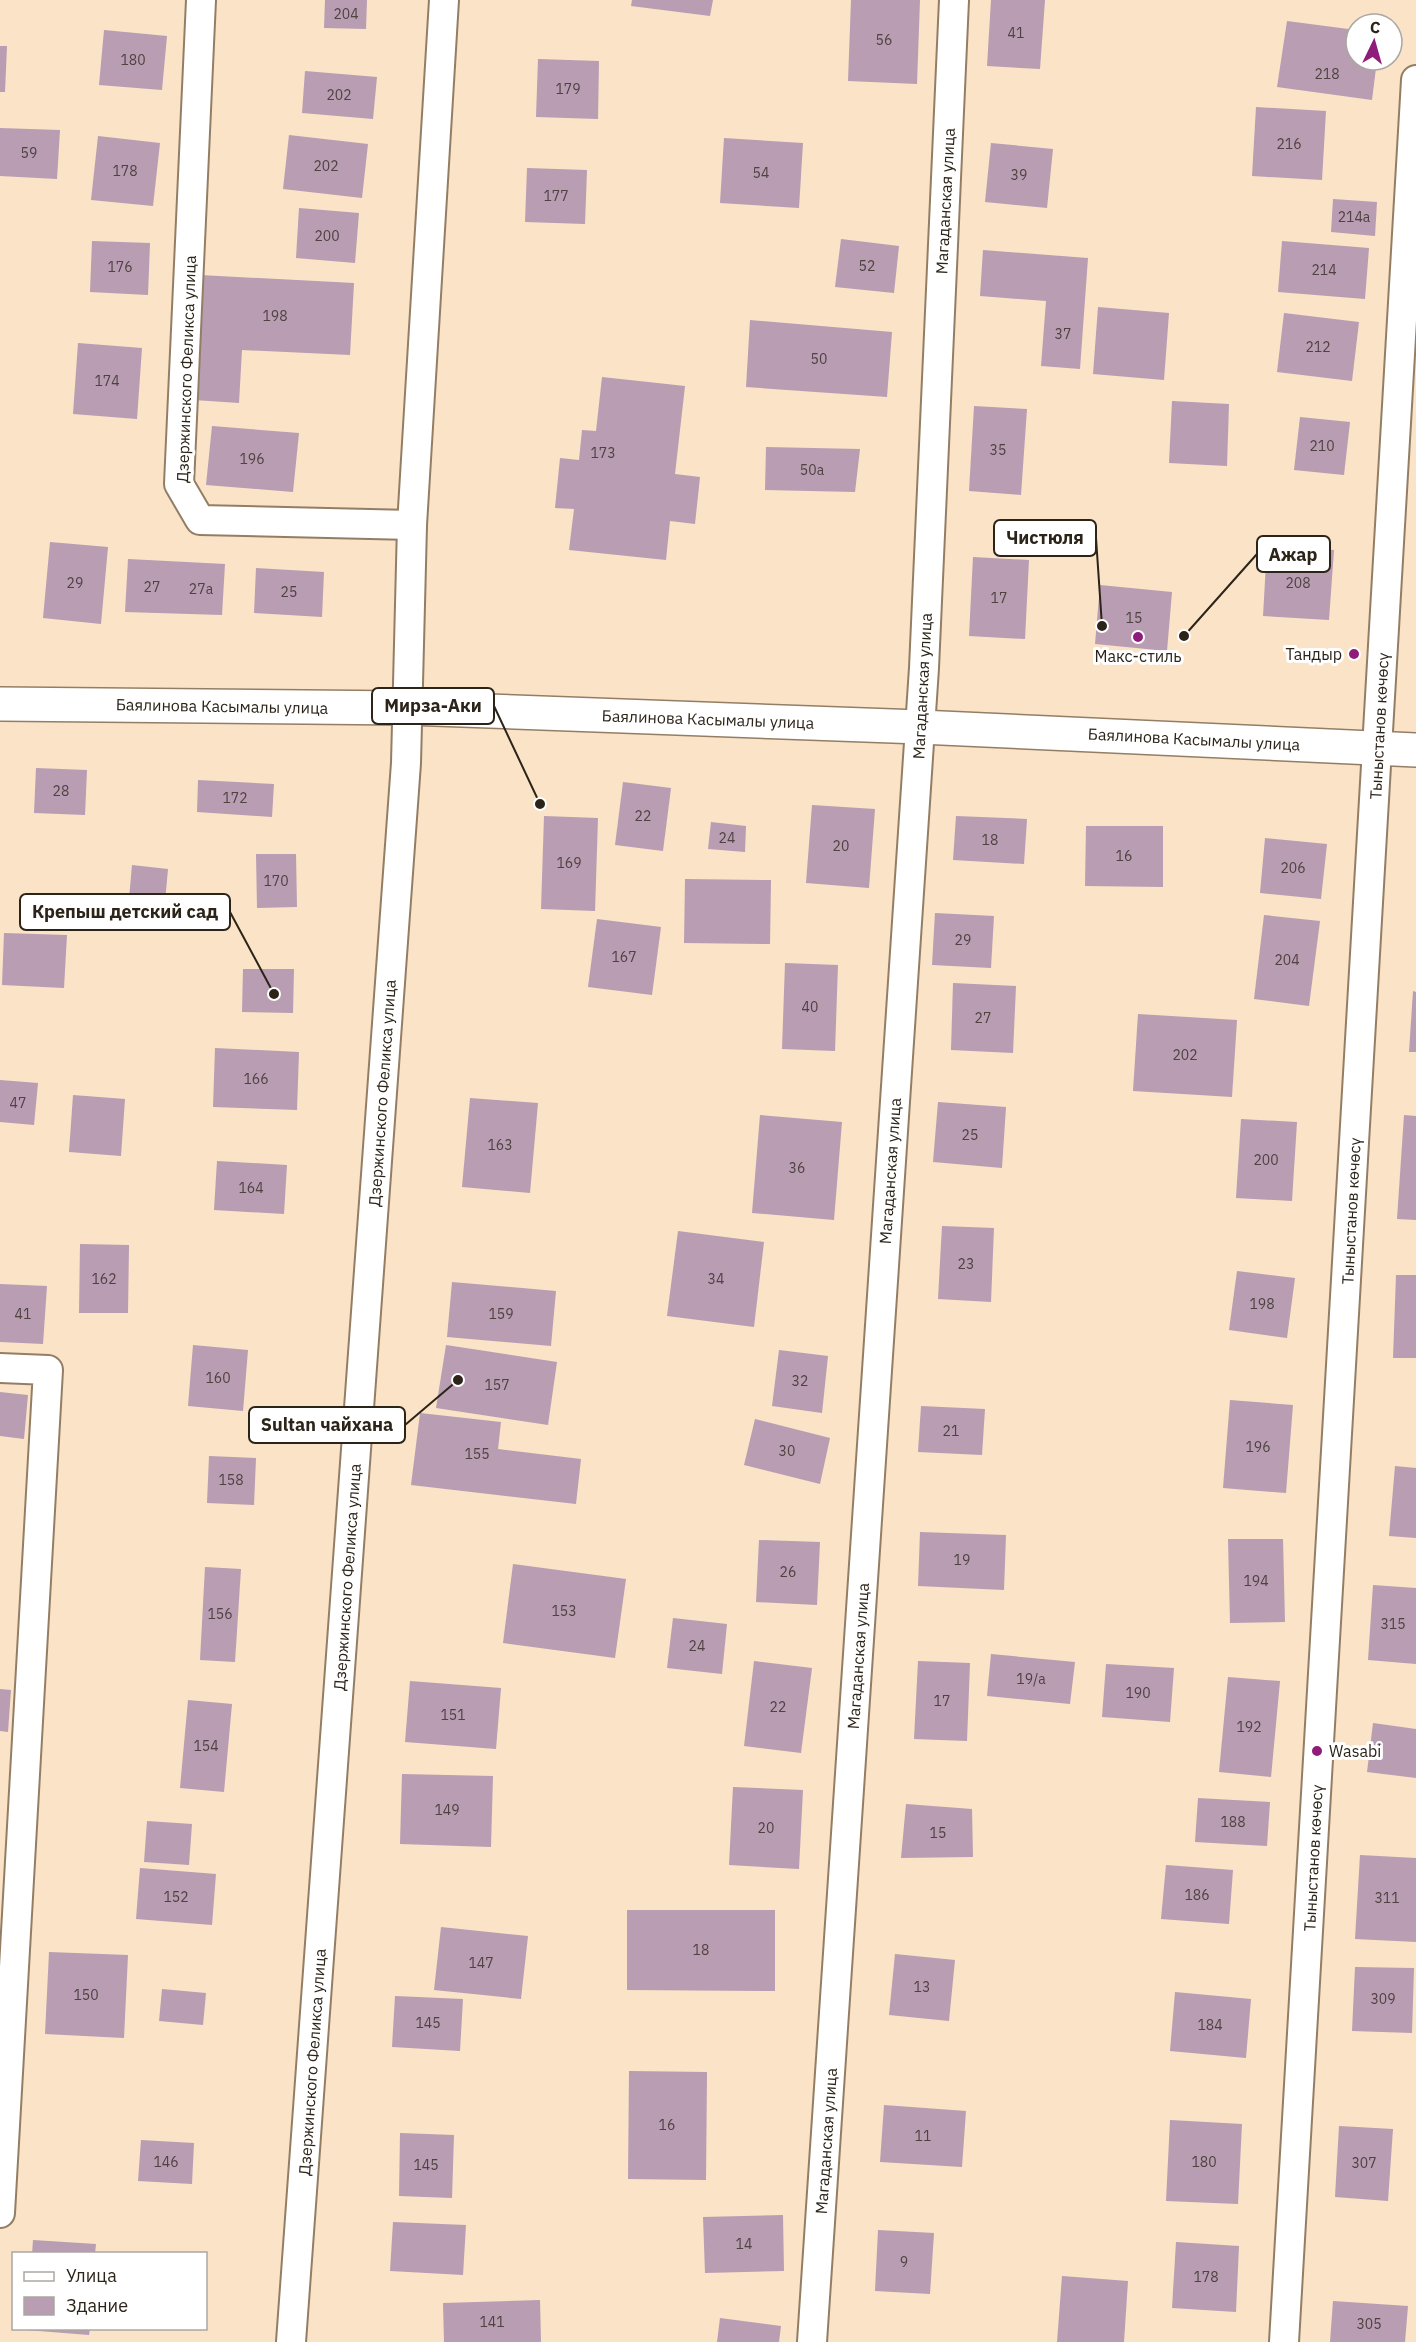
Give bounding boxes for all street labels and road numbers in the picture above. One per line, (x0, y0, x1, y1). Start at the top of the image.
street label: Магаданская улица (931, 127, 959, 275)
street label: Дзержинского Феликса улица (172, 255, 200, 483)
street label: Магаданская улица (908, 612, 936, 760)
street label: Тыныстанов көчөсү (1365, 652, 1393, 800)
street label: Баялинова Касымалы улица (116, 694, 329, 718)
street label: Баялинова Касымалы улица (601, 705, 815, 733)
street label: Баялинова Касымалы улица (1087, 723, 1301, 755)
street label: Дзержинского Феликса улица (364, 978, 400, 1207)
street label: Магаданская улица (875, 1097, 905, 1245)
street label: Тыныстанов көчөсү (1337, 1137, 1365, 1285)
street label: Дзержинского Феликса улица (329, 1462, 365, 1691)
street label: Магаданская улица (843, 1582, 873, 1730)
street label: Тыныстанов көчөсү (1299, 1784, 1327, 1932)
street label: Дзержинского Феликса улица (294, 1947, 330, 2176)
street label: Магаданская улица (811, 2067, 841, 2215)

